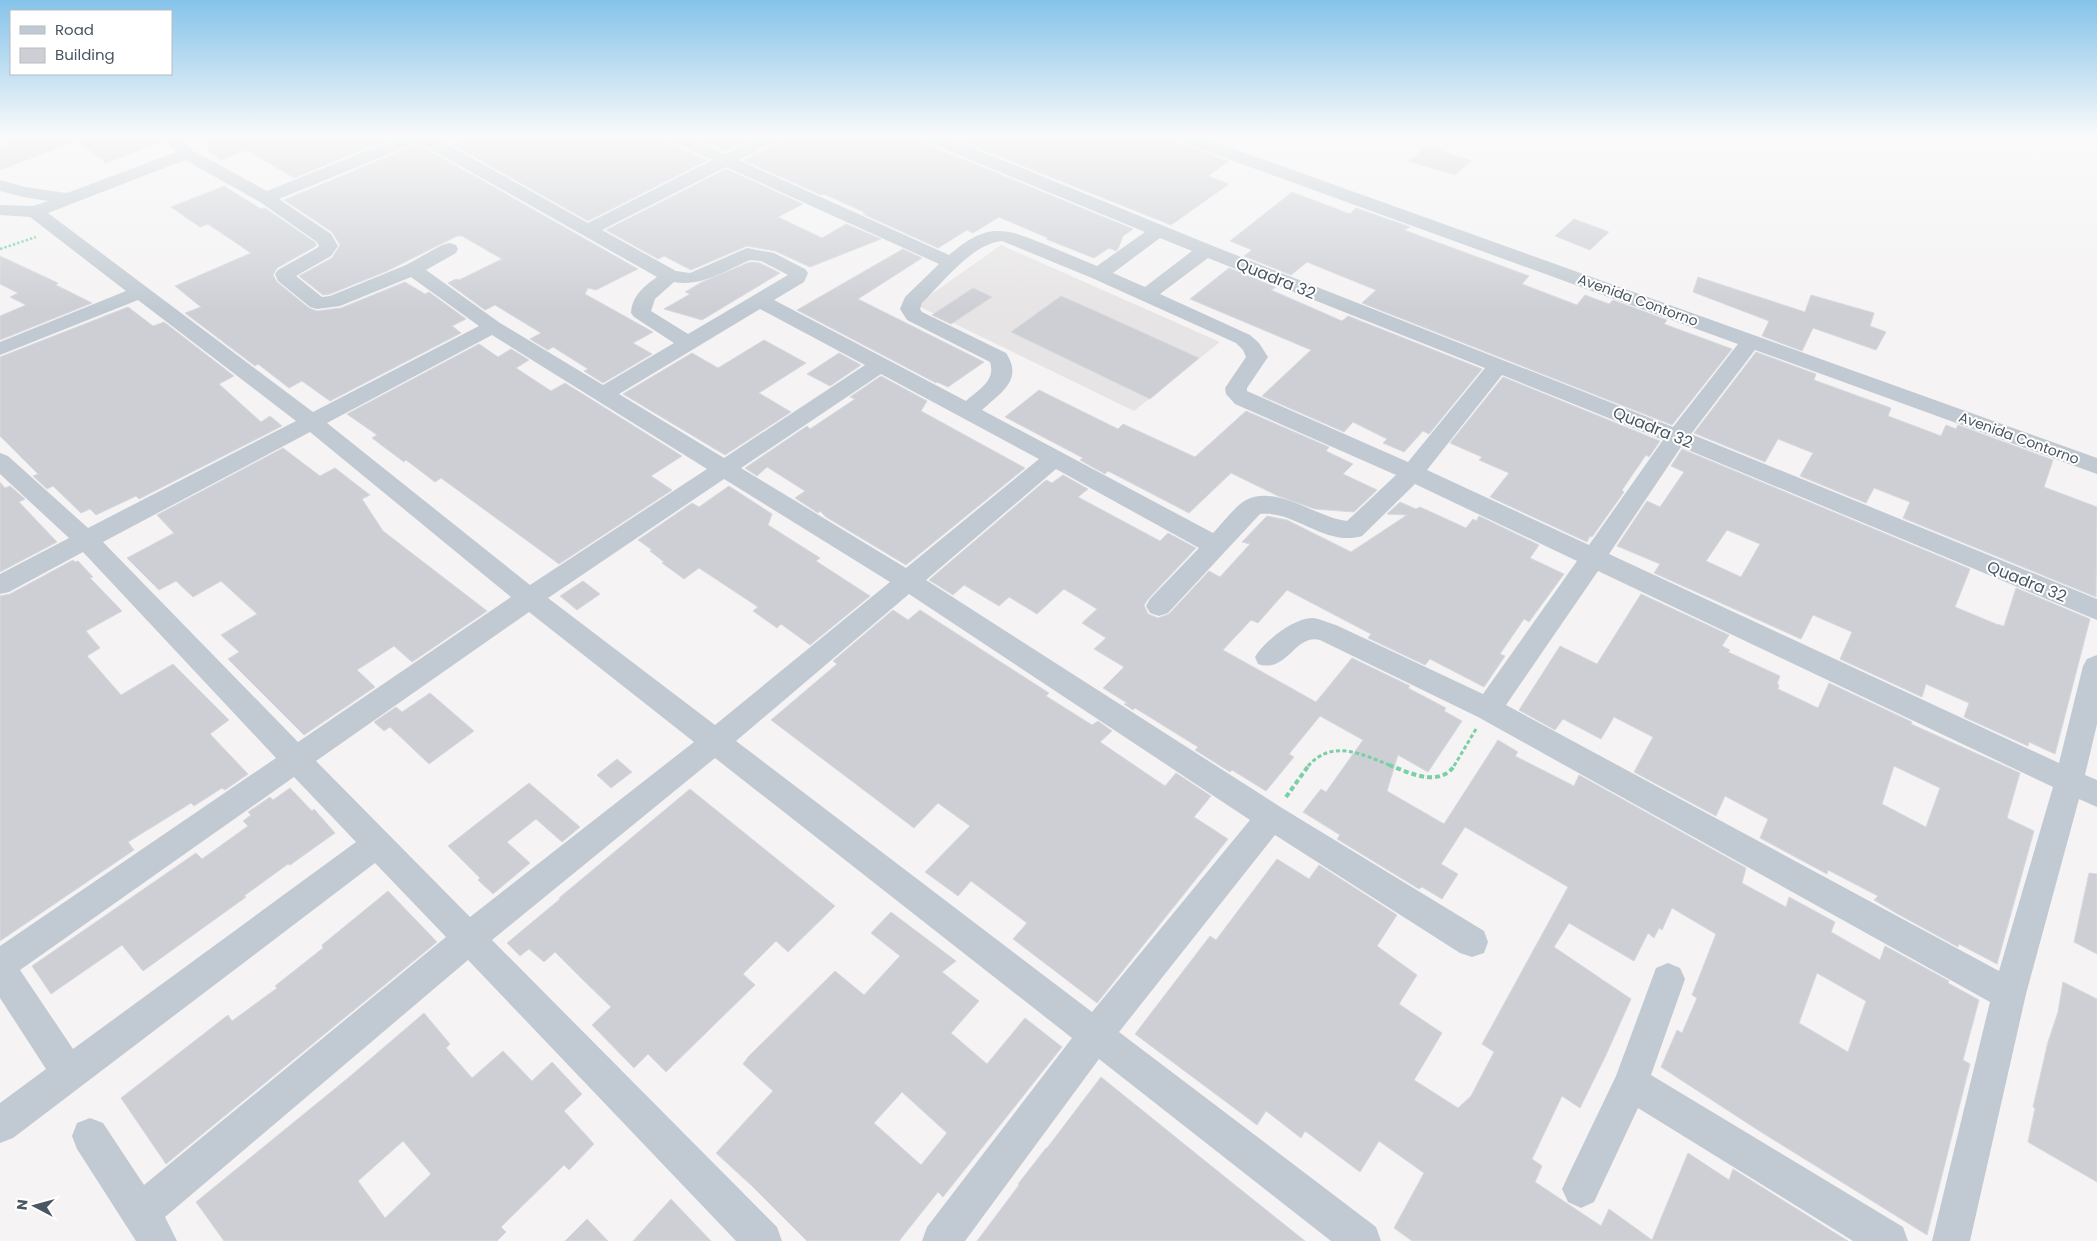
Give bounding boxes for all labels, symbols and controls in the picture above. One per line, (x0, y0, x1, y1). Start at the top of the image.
legend (10, 10, 172, 75)
text: Road (55, 19, 94, 40)
text: Building (55, 44, 115, 65)
street label: Quadra 32 (1232, 252, 1319, 305)
street label: Avenida Contorno (1575, 269, 1701, 331)
street label: Quadra 32 (1609, 401, 1696, 454)
street label: Avenida Contorno (1956, 407, 2082, 469)
street label: Quadra 32 (1983, 555, 2070, 608)
north arrow (10, 1181, 60, 1231)
text: N (12, 1198, 33, 1211)

